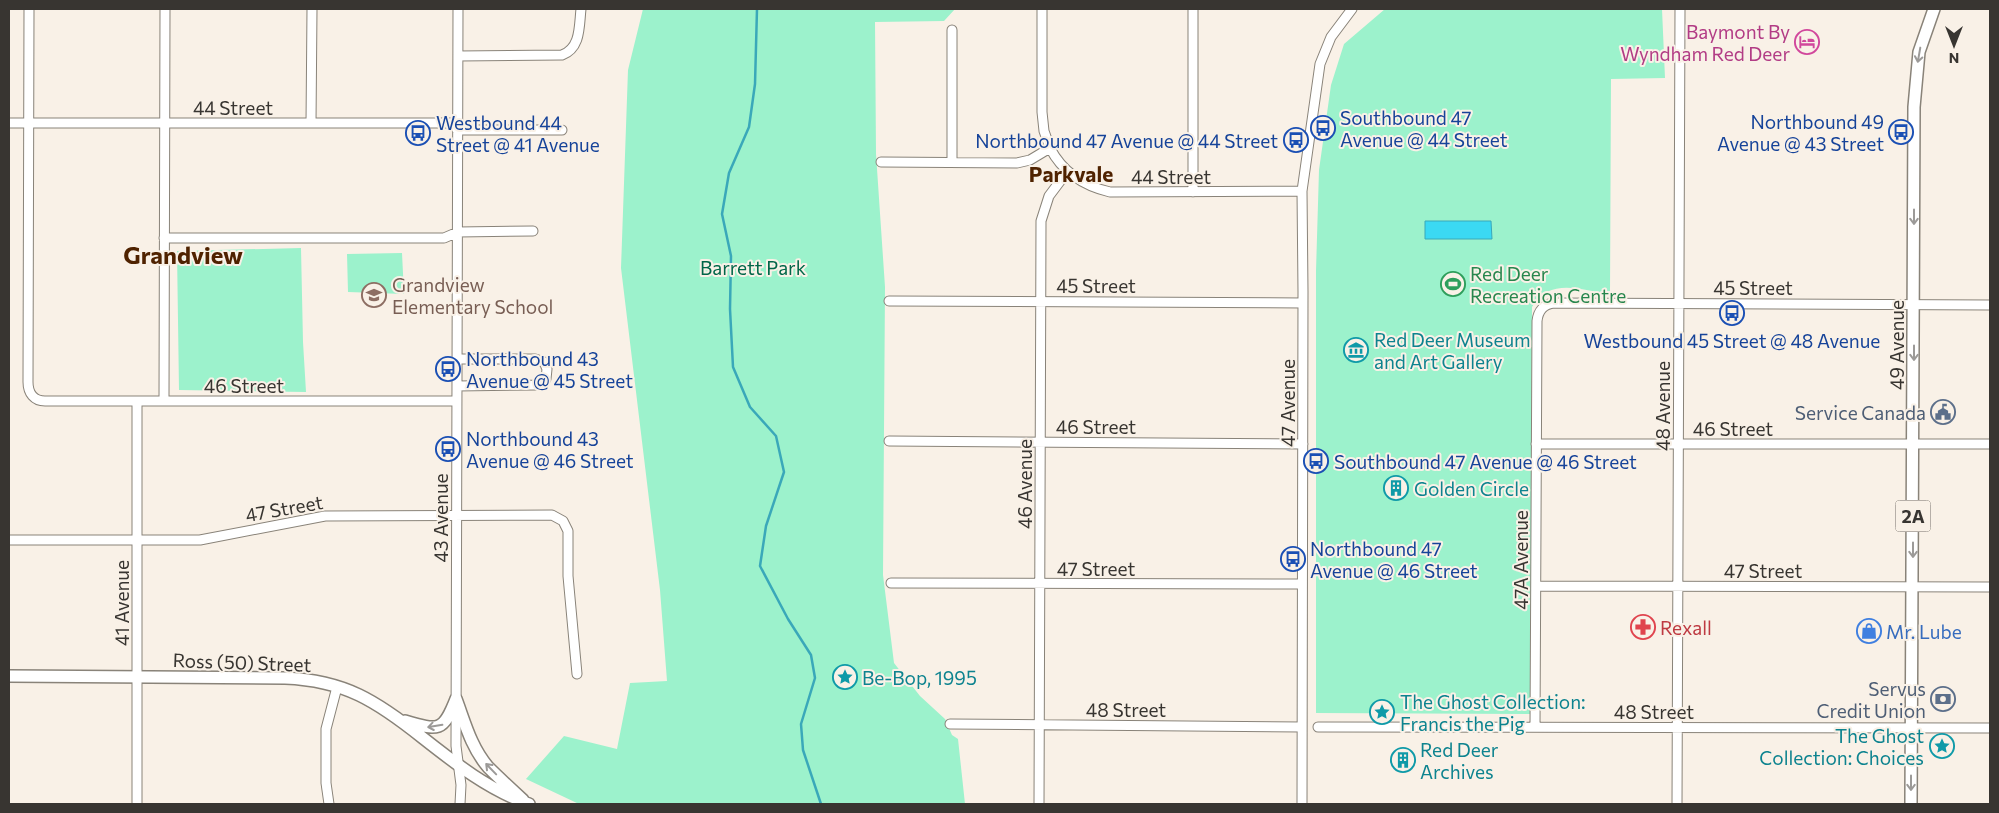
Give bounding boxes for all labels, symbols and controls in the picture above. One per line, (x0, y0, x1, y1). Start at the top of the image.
place label: Baymont By Wyndham Red Deer (1620, 20, 1790, 65)
north arrow (1929, 20, 1979, 70)
hotel icon: Baymont By Wyndham Red Deer (1794, 29, 1820, 55)
one-way arrow (1914, 47, 1924, 63)
text: N (1949, 50, 1959, 67)
street label: 44 Street (193, 96, 273, 119)
place label: Southbound 47 Avenue @ 44 Street (1340, 106, 1508, 151)
place label: Northbound 49 Avenue @ 43 Street (1717, 110, 1884, 155)
place label: Westbound 44 Street @ 41 Avenue (436, 111, 600, 156)
bus stop icon: Southbound 47 Avenue @ 44 Street (1310, 115, 1336, 141)
bus stop icon: Northbound 49 Avenue @ 43 Street (1888, 119, 1914, 145)
bus stop icon: Westbound 44 Street @ 41 Avenue (405, 120, 431, 146)
bus stop icon: Northbound 47 Avenue @ 44 Street (1283, 127, 1309, 153)
place label: Northbound 47 Avenue @ 44 Street (975, 129, 1278, 152)
district label: Parkvale (1029, 161, 1113, 186)
street label: 44 Street (1131, 165, 1211, 188)
one-way arrow (1909, 209, 1919, 225)
district label: Grandview (123, 240, 243, 269)
park label: Barrett Park (700, 256, 806, 279)
place label: Red Deer Recreation Centre (1470, 262, 1626, 307)
sports icon: Red Deer Recreation Centre (1440, 271, 1466, 297)
place label: Grandview Elementary School (392, 273, 553, 318)
street label: 45 Street (1056, 274, 1136, 297)
street label: 45 Street (1713, 276, 1793, 299)
school or university icon: Grandview Elementary School (361, 282, 387, 308)
bus stop icon: Westbound 45 Street @ 48 Avenue (1719, 300, 1745, 326)
street label: 49 Avenue (1885, 300, 1908, 390)
place label: Red Deer Museum and Art Gallery (1374, 328, 1531, 373)
place label: Westbound 45 Street @ 48 Avenue (1584, 329, 1880, 352)
museum icon: Red Deer Museum and Art Gallery (1343, 337, 1369, 363)
one-way arrow (1909, 345, 1918, 361)
place label: Northbound 43 Avenue @ 45 Street (466, 347, 633, 392)
bus stop icon: Northbound 43 Avenue @ 45 Street (435, 356, 461, 382)
street label: 47 Avenue (1276, 359, 1299, 447)
street label: 48 Avenue (1651, 361, 1674, 451)
street label: 46 Street (204, 374, 284, 397)
public building icon: Service Canada (1930, 399, 1956, 425)
place label: Service Canada (1795, 401, 1926, 424)
street label: 46 Street (1056, 415, 1136, 438)
street label: 46 Street (1693, 417, 1773, 440)
place label: Northbound 43 Avenue @ 46 Street (466, 427, 634, 472)
bus stop icon: Northbound 43 Avenue @ 46 Street (435, 436, 461, 462)
street label: 46 Avenue (1013, 439, 1036, 529)
bus stop icon: Southbound 47 Avenue @ 46 Street (1303, 448, 1329, 474)
place label: Southbound 47 Avenue @ 46 Street (1334, 450, 1637, 473)
street label: 43 Avenue (429, 473, 452, 563)
building icon: Golden Circle (1383, 475, 1409, 501)
place label: Golden Circle (1414, 477, 1529, 500)
street label: 47 Street (243, 490, 325, 526)
road number: 2A (1896, 501, 1930, 532)
street label: 47A Avenue (1509, 510, 1532, 610)
place label: Northbound 47 Avenue @ 46 Street (1310, 537, 1478, 582)
one-way arrow (1908, 542, 1918, 558)
bus stop icon: Northbound 47 Avenue @ 46 Street (1280, 546, 1306, 572)
street label: 47 Street (1057, 557, 1135, 580)
street label: 47 Street (1724, 559, 1802, 582)
street label: 41 Avenue (110, 560, 133, 646)
pharmacy icon: Rexall (1630, 614, 1656, 640)
place label: Rexall (1660, 616, 1712, 639)
shop icon: Mr. Lube (1856, 618, 1882, 644)
place label: Mr. Lube (1886, 620, 1962, 643)
street label: Ross (50) Street (172, 648, 312, 676)
place icon: Be-Bop, 1995 (832, 664, 858, 690)
place label: Be-Bop, 1995 (862, 666, 977, 689)
place label: Servus Credit Union (1817, 677, 1926, 722)
bank icon: Servus Credit Union (1930, 686, 1956, 712)
place label: The Ghost Collection: Francis the Pig (1400, 690, 1586, 735)
street label: 48 Street (1086, 698, 1166, 721)
place icon: The Ghost Collection: Francis the Pig (1369, 699, 1395, 725)
street label: 48 Street (1614, 700, 1694, 723)
one-way arrow (428, 721, 444, 731)
place label: The Ghost Collection: Choices (1759, 724, 1924, 769)
place icon: The Ghost Collection: Choices (1929, 733, 1955, 759)
place label: Red Deer Archives (1420, 738, 1499, 783)
building icon: Red Deer Archives (1390, 747, 1416, 773)
one-way arrow (485, 762, 497, 775)
one-way arrow (1906, 775, 1916, 791)

